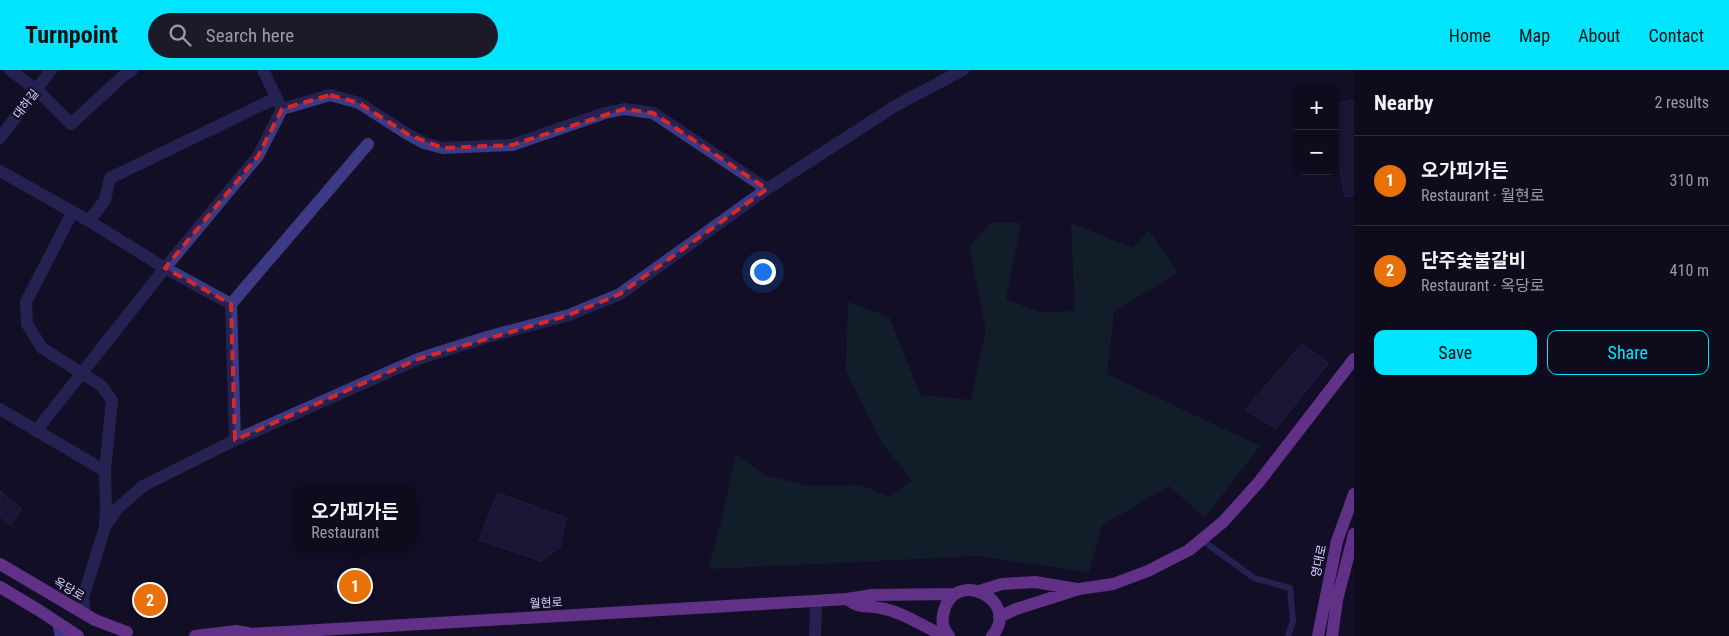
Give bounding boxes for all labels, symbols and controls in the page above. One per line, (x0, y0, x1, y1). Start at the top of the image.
search box (148, 13, 498, 58)
text: Turnpoint (25, 21, 118, 49)
icon: search (166, 21, 194, 49)
text: Search here (206, 24, 294, 47)
text: Home (1449, 25, 1491, 46)
text: Map (1519, 25, 1550, 46)
text: About (1578, 25, 1620, 46)
text: Contact (1648, 25, 1704, 46)
map controls (1294, 85, 1339, 175)
button: + (1294, 85, 1339, 130)
street label: 대하길 (10, 87, 42, 121)
text: Nearby (1374, 91, 1433, 115)
text: 2 results (1654, 93, 1709, 112)
button: − (1294, 130, 1339, 175)
text: 오가피가든 (1421, 159, 1508, 182)
text: 1 (1386, 171, 1394, 190)
text: 310 m (1670, 171, 1709, 190)
text: Restaurant · 월현로 (1421, 186, 1545, 205)
text: 단주숯불갈비 (1421, 249, 1526, 272)
your location (750, 259, 776, 285)
text: 2 (1386, 261, 1394, 280)
text: 410 m (1670, 261, 1709, 280)
text: Restaurant · 옥당로 (1421, 276, 1545, 295)
button: Save (1374, 330, 1537, 375)
button: Share (1547, 330, 1709, 375)
popup (294, 486, 416, 551)
text: 오가피가든 (311, 500, 399, 523)
text: Restaurant (311, 523, 379, 542)
street label: 영대로 (1309, 543, 1329, 579)
pin: 1 (339, 567, 371, 605)
street label: 옥당로 (51, 574, 87, 604)
pin: 2 (134, 581, 166, 619)
street label: 월현로 (529, 595, 563, 611)

